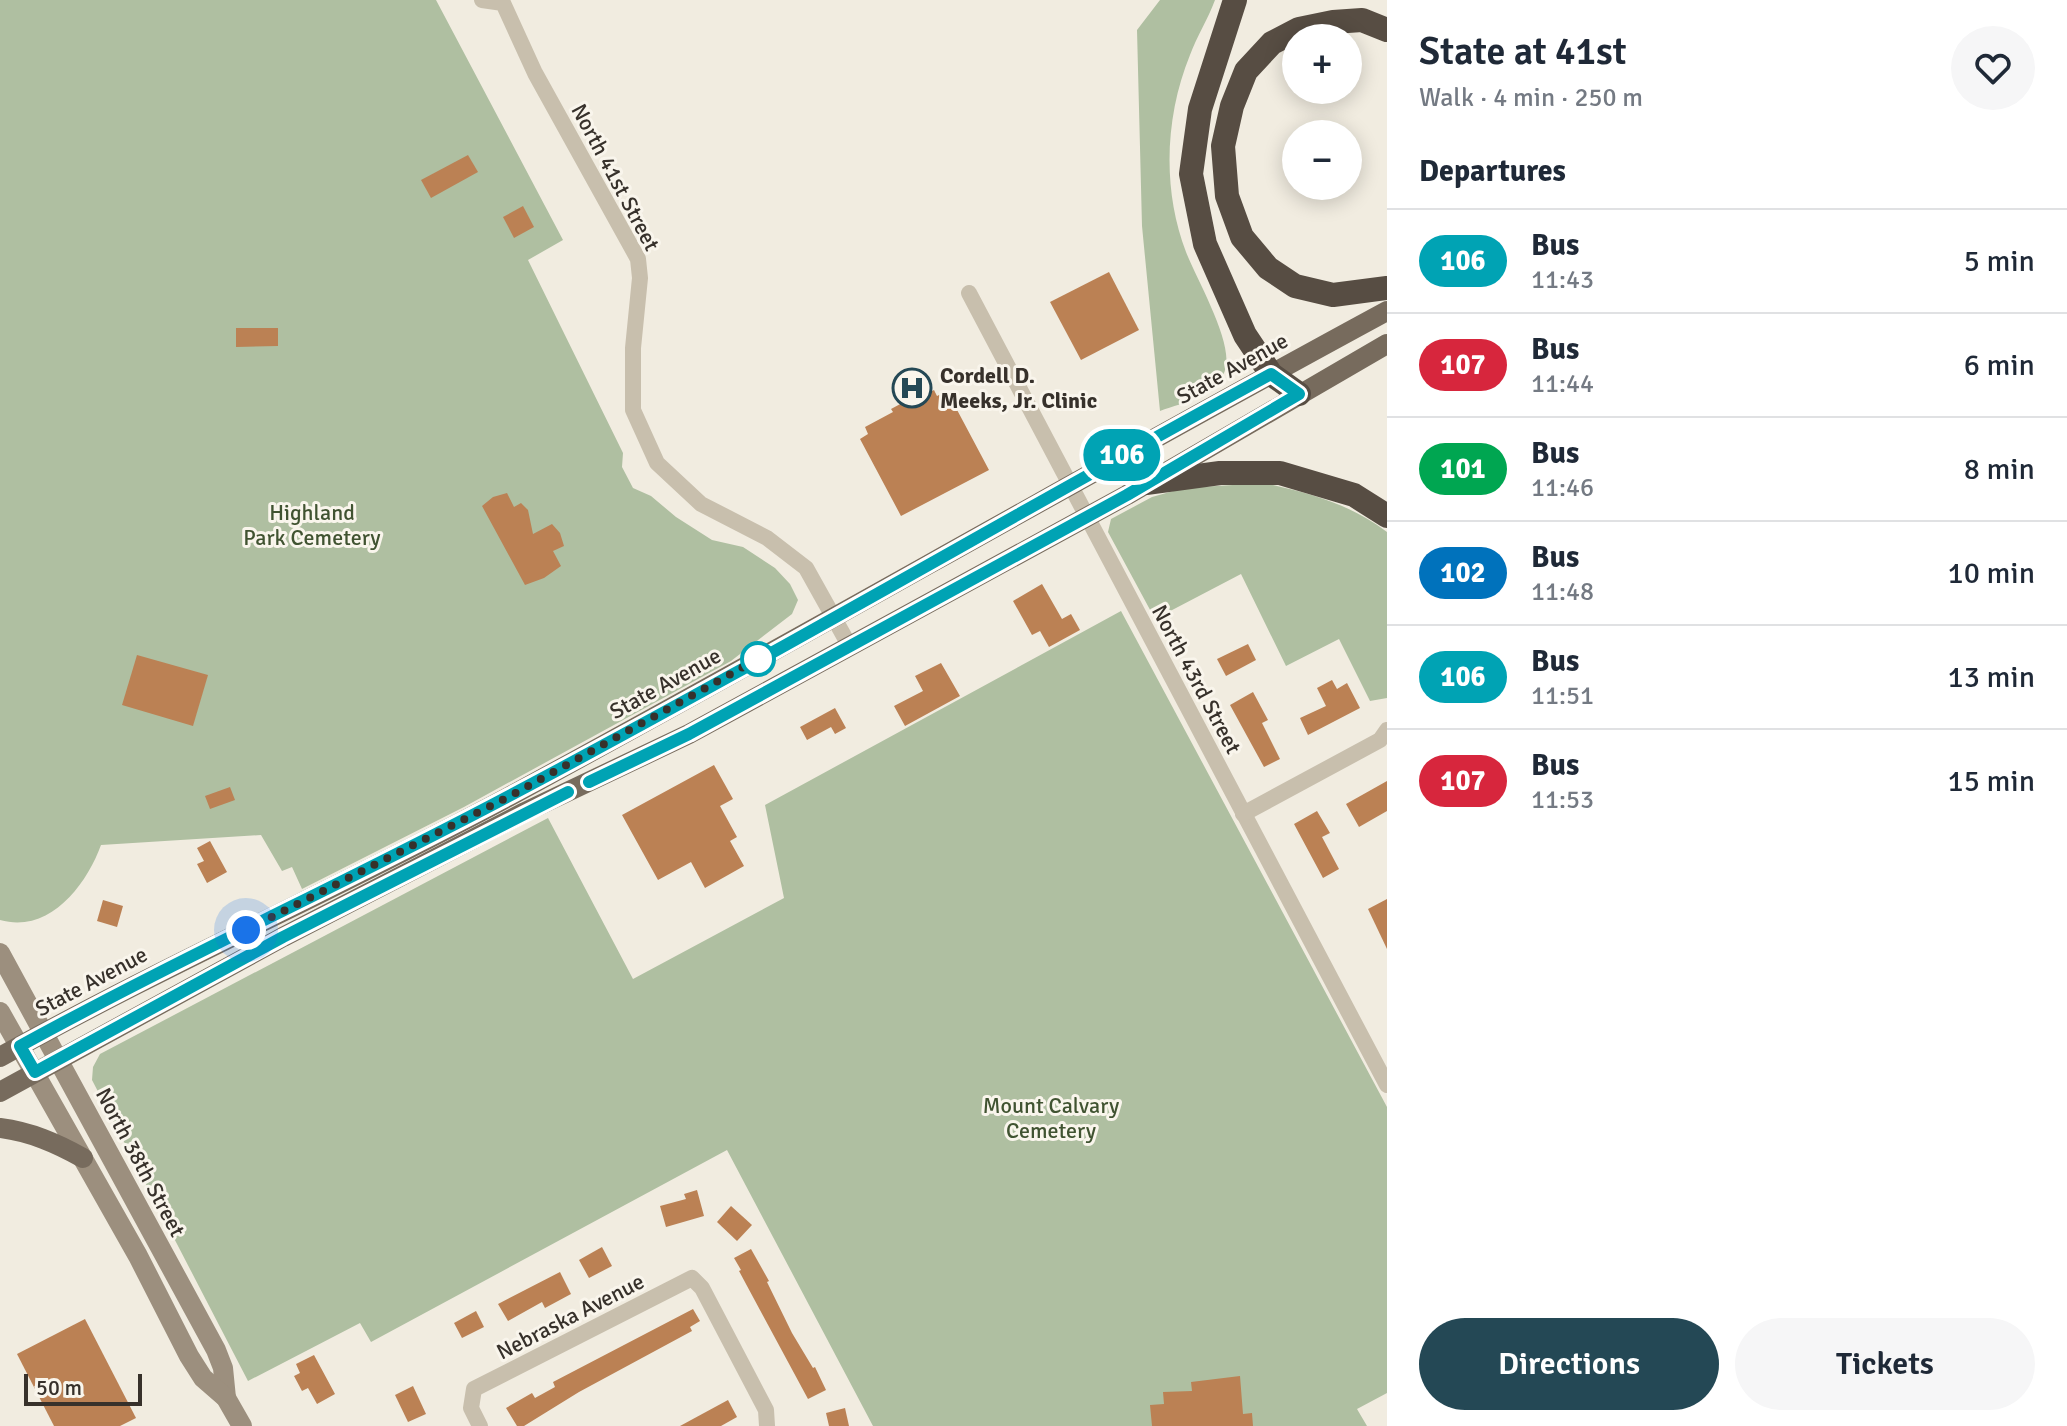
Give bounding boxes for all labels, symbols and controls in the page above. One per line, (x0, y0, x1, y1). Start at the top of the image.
map controls (1282, 24, 1362, 200)
button: + (1282, 24, 1362, 104)
button: heart (1951, 26, 2035, 110)
text: State at 41st (1419, 28, 1627, 75)
text: Walk · 4 min · 250 m (1419, 82, 1643, 114)
street label: North 41st Street (565, 99, 666, 256)
button: − (1282, 120, 1362, 200)
text: Departures (1419, 153, 1566, 190)
text: Bus (1531, 227, 1579, 264)
text: 5 min (1964, 243, 2035, 280)
text: 106 (1440, 244, 1486, 278)
text: 11:43 (1531, 264, 1594, 296)
street label: State Avenue (1172, 327, 1293, 410)
text: Bus (1531, 331, 1579, 368)
text: 6 min (1964, 347, 2035, 384)
text: 107 (1440, 348, 1486, 382)
place label: Cordell D. Meeks, Jr. Clinic (940, 362, 1097, 414)
hospital icon: Cordell D. Meeks, Jr. Clinic (891, 367, 933, 409)
text: 11:44 (1531, 368, 1594, 400)
line badge: 106 (1076, 429, 1168, 481)
text: Bus (1531, 435, 1579, 472)
text: 106 (1099, 438, 1145, 472)
text: 8 min (1964, 451, 2035, 488)
text: 101 (1440, 452, 1486, 486)
text: 11:46 (1531, 472, 1594, 504)
park label: Highland Park Cemetery (243, 499, 381, 551)
text: Bus (1531, 539, 1579, 576)
text: 10 min (1948, 555, 2035, 592)
text: 102 (1440, 556, 1486, 590)
text: 11:48 (1531, 576, 1594, 608)
street label: North 43rd Street (1146, 600, 1247, 759)
street label: State Avenue (605, 642, 726, 725)
unlabelled marker (741, 642, 775, 676)
text: Bus (1531, 643, 1579, 680)
text: 13 min (1948, 659, 2035, 696)
text: 106 (1440, 660, 1486, 694)
text: 11:51 (1531, 680, 1594, 712)
text: Bus (1531, 747, 1579, 784)
text: 15 min (1948, 763, 2035, 800)
text: 107 (1440, 764, 1486, 798)
text: 11:53 (1531, 784, 1594, 816)
your location (226, 910, 266, 950)
street label: State Avenue (31, 941, 152, 1022)
street label: North 38th Street (90, 1083, 191, 1242)
park label: Mount Calvary Cemetery (983, 1092, 1120, 1144)
street label: Nebraska Avenue (492, 1268, 649, 1365)
button: Directions (1419, 1318, 1719, 1410)
button: Tickets (1735, 1318, 2035, 1410)
scale bar (24, 1370, 142, 1406)
text: 50 m (36, 1374, 82, 1401)

